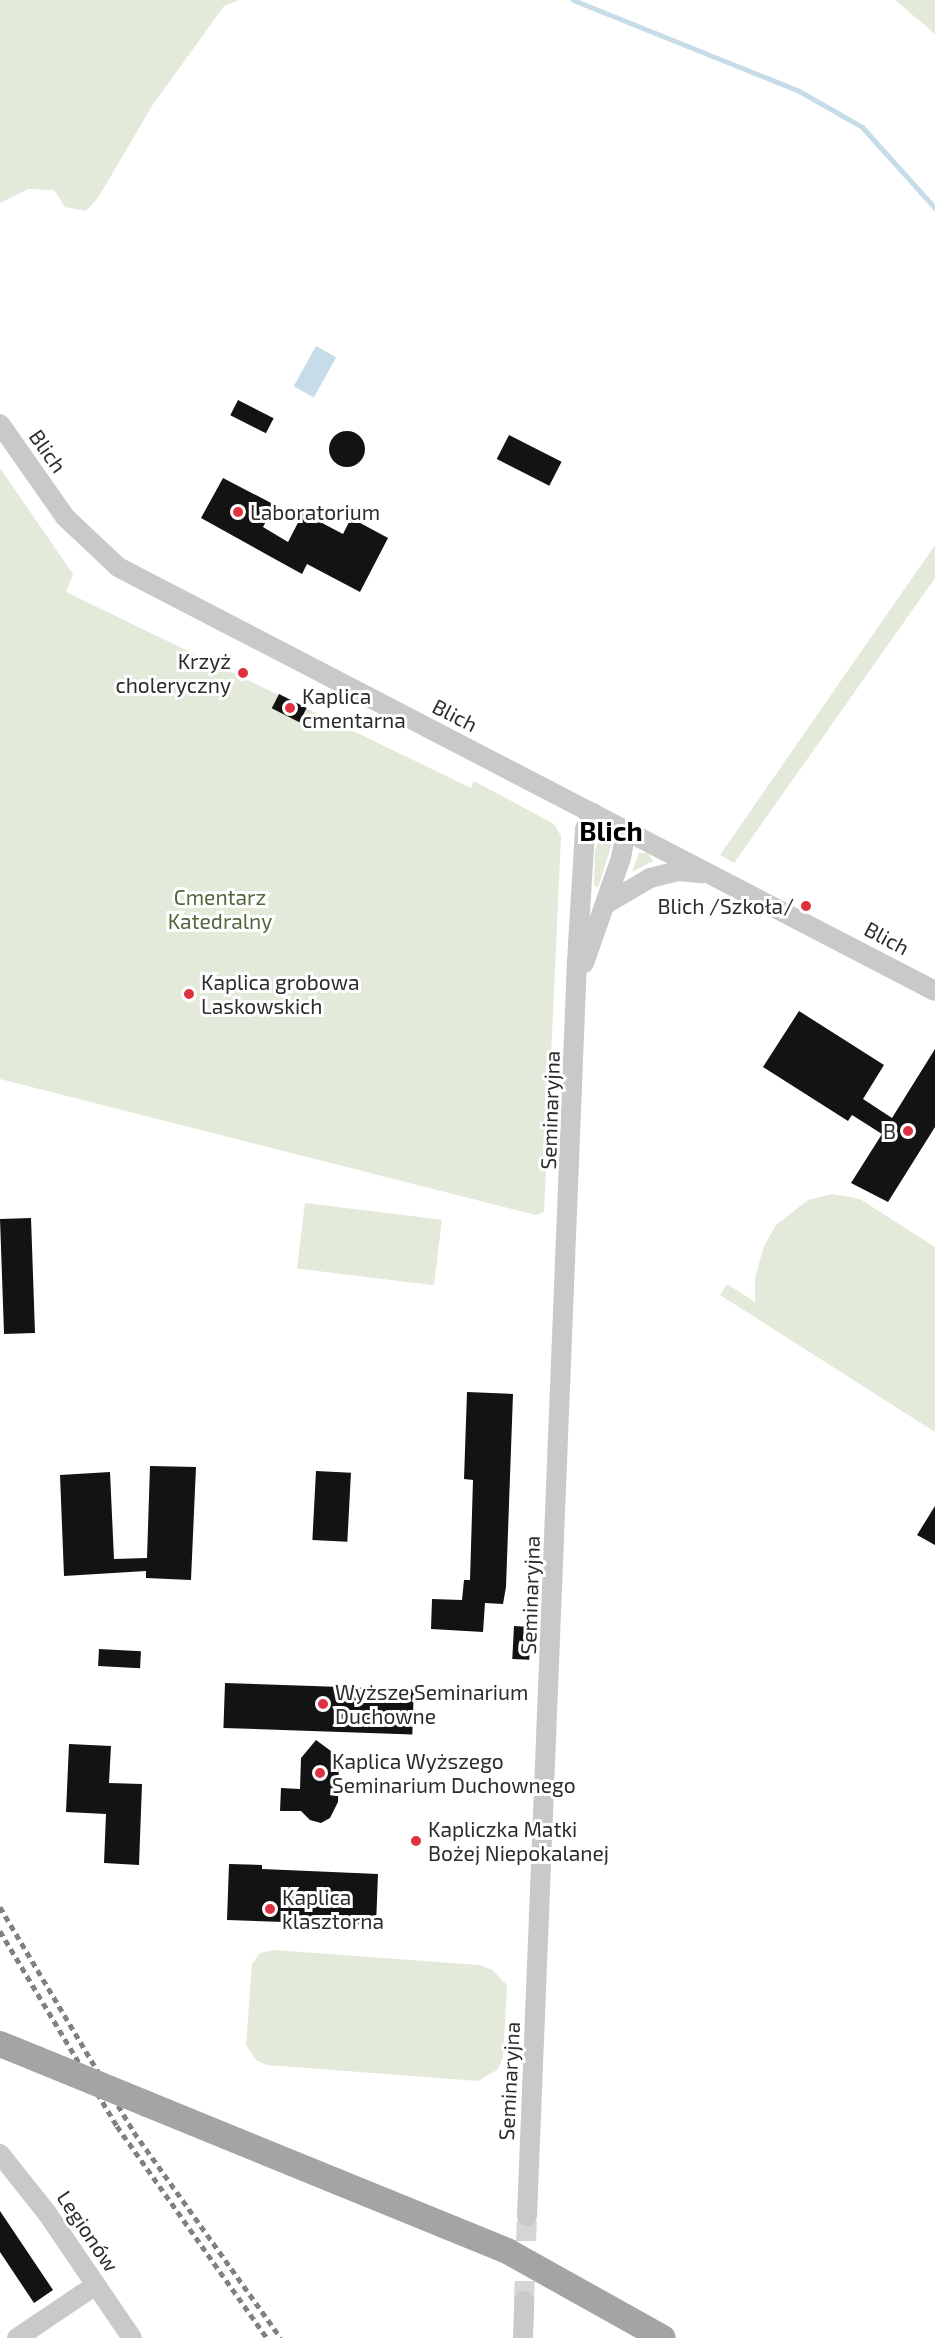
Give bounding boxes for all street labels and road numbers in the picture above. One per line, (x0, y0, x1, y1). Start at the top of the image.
street label: Blich (24, 425, 72, 477)
street label: Blich (428, 693, 482, 737)
street label: Blich (860, 916, 914, 960)
street label: Seminaryjna (535, 1050, 565, 1170)
street label: Seminaryjna (515, 1535, 545, 1655)
street label: Seminaryjna (493, 2021, 525, 2141)
street label: Legionów (52, 2186, 124, 2276)

